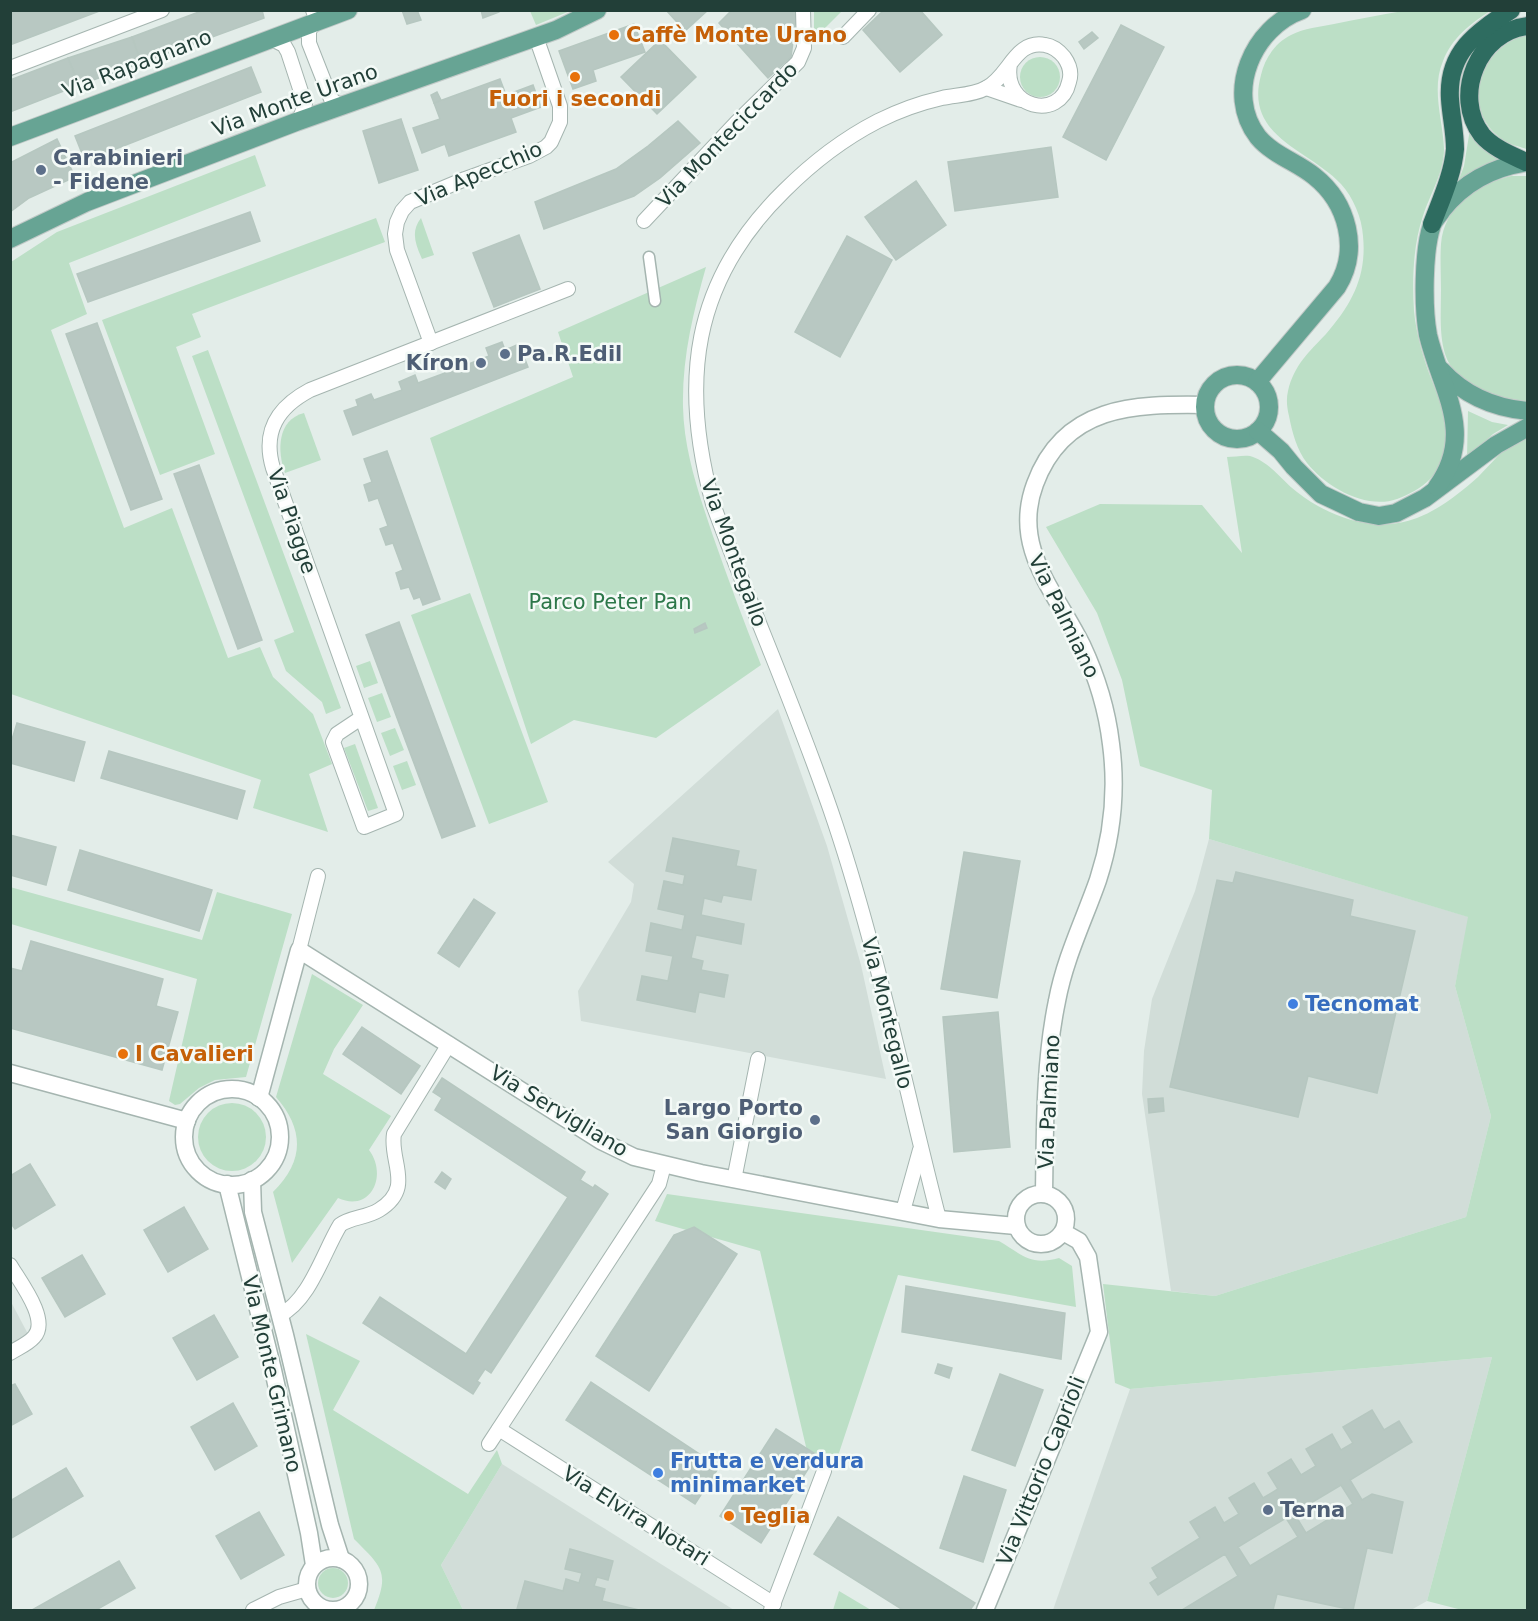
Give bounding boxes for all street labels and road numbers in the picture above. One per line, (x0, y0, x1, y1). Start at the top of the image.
street label: Via Rapagnano (59, 24, 215, 104)
street label: Via Monteciccardo (652, 57, 802, 213)
street label: Via Monte Urano (209, 59, 381, 141)
street label: Via Apecchio (412, 137, 546, 211)
street label: Via Piagge (263, 465, 321, 577)
street label: Via Montegallo (696, 476, 772, 630)
street label: Via Palmiano (1024, 550, 1104, 682)
street label: Via Montegallo (857, 935, 917, 1091)
street label: Via Palmiano (1033, 1034, 1065, 1170)
street label: Via Servigliano (486, 1060, 632, 1162)
street label: Via Monte Grimano (238, 1273, 306, 1475)
street label: Via Vittorio Caprioli (992, 1373, 1090, 1569)
street label: Via Elvira Notari (558, 1461, 714, 1571)

